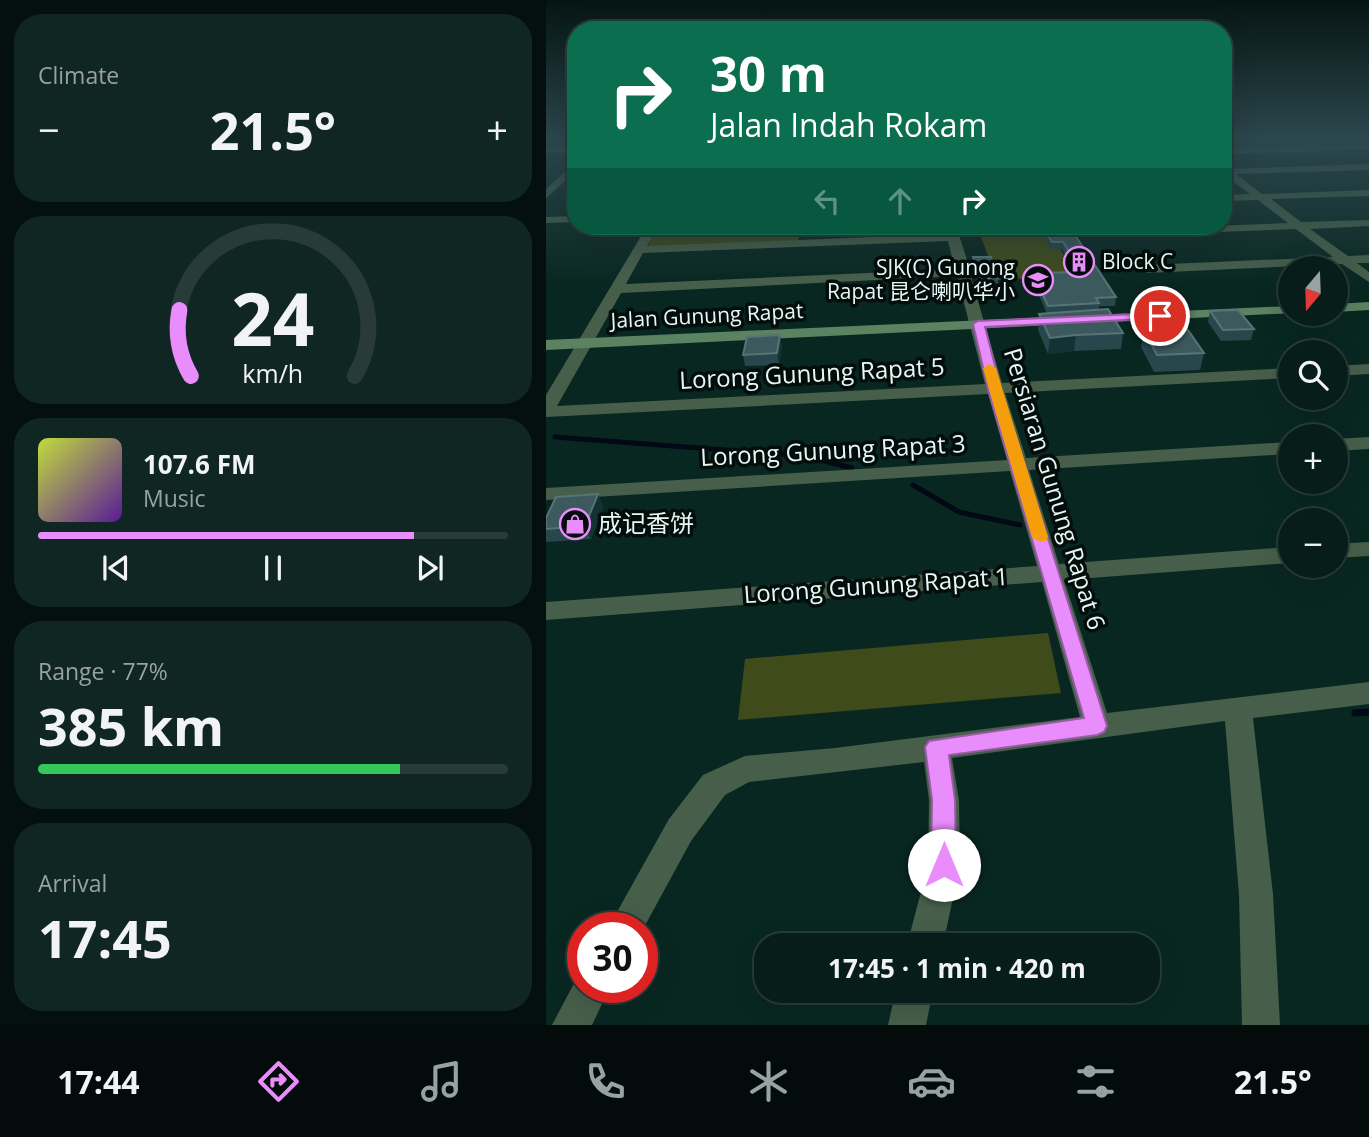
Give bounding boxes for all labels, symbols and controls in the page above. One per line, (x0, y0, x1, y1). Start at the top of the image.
text: 30 m (710, 40, 827, 106)
icon: right (595, 49, 686, 140)
text: Climate (38, 59, 119, 91)
text: 21.5° (210, 94, 336, 165)
text: − (38, 103, 60, 155)
text: + (486, 103, 508, 155)
text: Jalan Indah Rokam (710, 103, 987, 146)
icon: left (808, 182, 846, 220)
icon: ahead (881, 182, 919, 220)
icon: right (954, 182, 992, 220)
building icon: Block C (1062, 245, 1096, 279)
place label: Block C (1102, 247, 1173, 275)
place label: SJK(C) Gunong Rapat 昆仑喇叭华小 (827, 253, 1015, 305)
north arrow (1278, 256, 1348, 326)
map controls (1278, 256, 1348, 578)
school or university icon: SJK(C) Gunong Rapat 昆仑喇叭华小 (1021, 263, 1055, 297)
text: 24 (231, 269, 315, 368)
pin (1130, 286, 1190, 346)
street label: Jalan Gunung Rapat (608, 296, 804, 334)
icon: arrive (1141, 297, 1179, 335)
button: search (1278, 340, 1348, 410)
street label: Persiaran Gunung Rapat 6 (997, 344, 1114, 633)
street label: Lorong Gunung Rapat 5 (679, 349, 945, 396)
text: km/h (243, 356, 303, 390)
button: + (1278, 424, 1348, 494)
street label: Lorong Gunung Rapat 3 (700, 426, 966, 473)
text: 107.6 FM (143, 446, 255, 482)
text: Music (143, 482, 206, 514)
place label: 成记香饼 (598, 506, 694, 539)
shop icon: 成记香饼 (558, 507, 592, 541)
button: − (1278, 508, 1348, 578)
icon: previous (97, 549, 135, 587)
icon: pause (254, 549, 292, 587)
icon: next (411, 549, 449, 587)
street label: Lorong Gunung Rapat 1 (742, 559, 1009, 610)
text: Range · 77% (38, 655, 168, 687)
text: 385 km (38, 690, 224, 761)
position arrow (907, 828, 981, 902)
text: Arrival (38, 867, 107, 899)
text: 17:45 (38, 902, 172, 973)
speed limit sign: 30 (567, 912, 658, 1003)
text: 17:45 · 1 min · 420 m (828, 950, 1086, 986)
icon: directions (254, 1057, 303, 1106)
icon: music (417, 1057, 466, 1106)
icon: phone (581, 1057, 630, 1106)
icon: climate (744, 1057, 793, 1106)
icon: car (907, 1057, 956, 1106)
icon: filters (1071, 1057, 1120, 1106)
text: 17:44 (57, 1060, 139, 1103)
text: 21.5° (1234, 1060, 1312, 1103)

